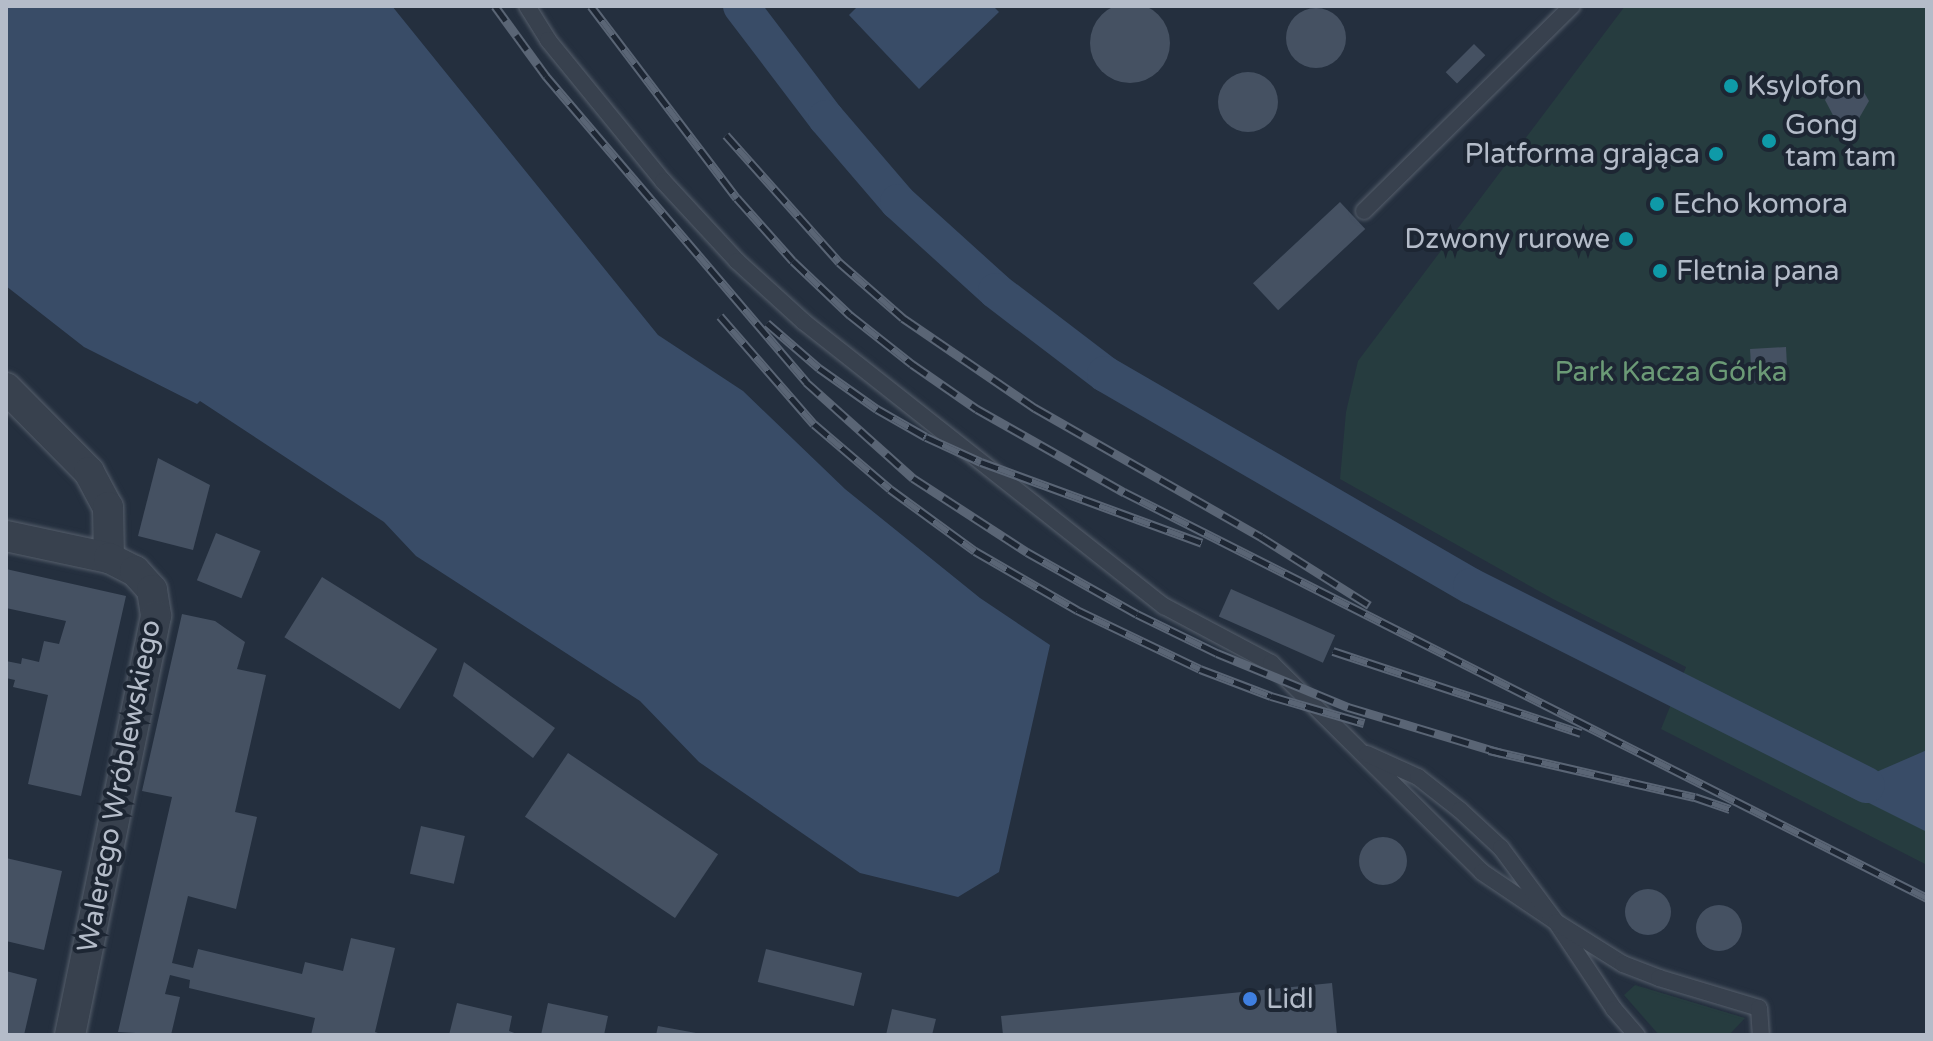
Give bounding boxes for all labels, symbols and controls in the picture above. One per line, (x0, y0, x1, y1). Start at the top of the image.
place label: Ksylofon (1747, 69, 1862, 103)
marker: Ksylofon (1722, 77, 1740, 95)
place label: Gong tam tam (1785, 108, 1897, 174)
marker: Gong tam tam (1760, 132, 1778, 150)
place label: Platforma grająca (1465, 137, 1700, 171)
marker: Platforma grająca (1707, 145, 1725, 163)
place label: Echo komora (1673, 187, 1848, 221)
marker: Echo komora (1648, 195, 1666, 213)
place label: Dzwony rurowe (1404, 222, 1610, 256)
marker: Dzwony rurowe (1617, 230, 1635, 248)
place label: Fletnia pana (1676, 254, 1840, 288)
marker: Fletnia pana (1651, 262, 1669, 280)
park label: Park Kacza Górka (1554, 355, 1788, 389)
street label: Walerego Wróblewskiego (70, 617, 168, 955)
place label: Lidl (1266, 982, 1314, 1016)
marker: Lidl (1241, 990, 1259, 1008)

